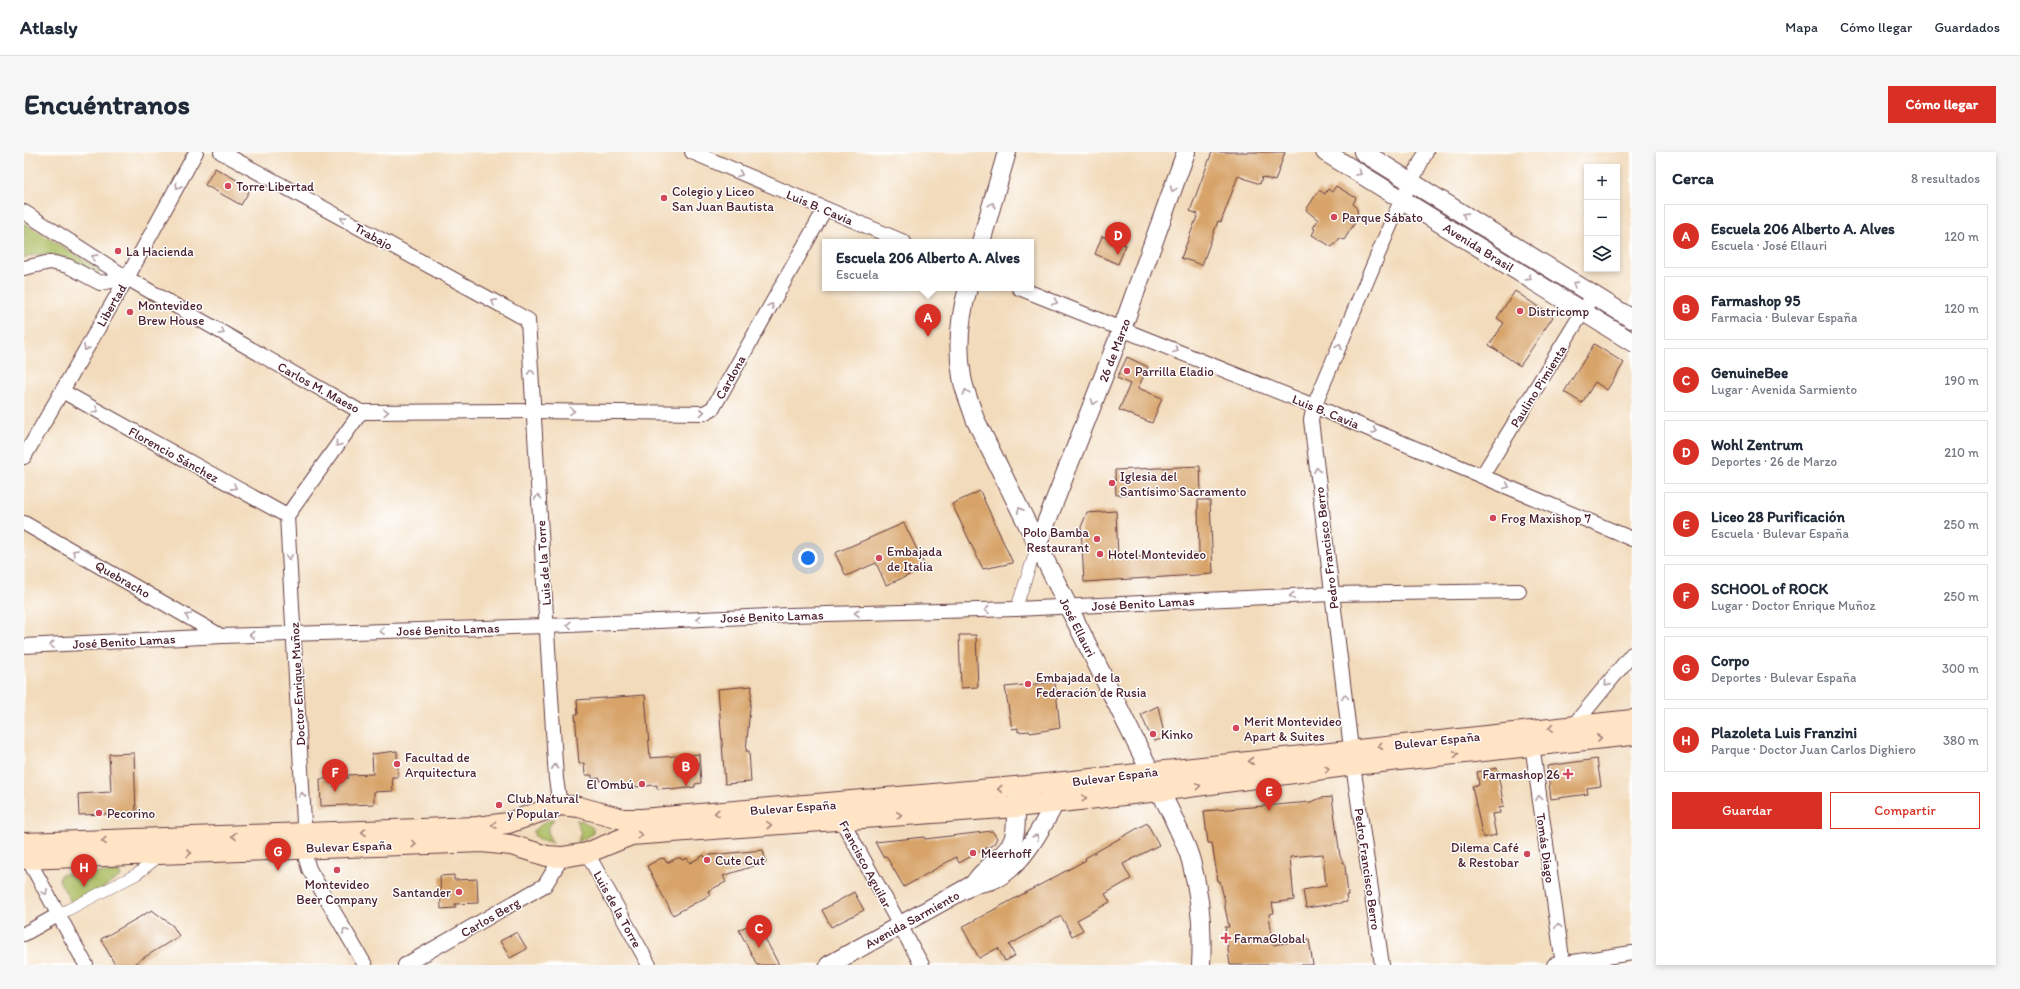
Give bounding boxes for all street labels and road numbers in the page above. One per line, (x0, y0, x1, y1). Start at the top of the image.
street label: Luis B. Cavia (784, 187, 856, 228)
street label: Trabajo (352, 220, 396, 253)
street label: Avenida Brasil (1441, 220, 1517, 275)
street label: Libertad (93, 281, 130, 329)
street label: 26 de Marzo (1095, 316, 1134, 384)
street label: Paulino Pimienta (1507, 342, 1570, 430)
street label: Cardona (712, 352, 749, 402)
street label: Carlos M. Maeso (275, 359, 363, 416)
street label: Luis B. Cavia (1290, 391, 1362, 432)
street label: Florencio Sánchez (126, 423, 221, 485)
street label: Pedro Francisco Berro (1312, 486, 1341, 610)
street label: Luis de la Torre (533, 520, 554, 606)
street label: Quebracho (93, 558, 153, 601)
street label: José Benito Lamas (1091, 593, 1195, 614)
street label: José Ellauri (1056, 595, 1099, 659)
street label: José Benito Lamas (720, 607, 824, 626)
street label: José Benito Lamas (396, 620, 500, 639)
street label: Doctor Enrique Muñoz (287, 622, 308, 746)
street label: José Benito Lamas (72, 631, 176, 652)
street label: Bulevar España (1393, 728, 1481, 752)
street label: Bulevar España (1071, 764, 1159, 789)
street label: Bulevar España (750, 797, 837, 818)
street label: Pedro Francisco Berro (1352, 807, 1384, 931)
street label: Tomás Diago (1533, 812, 1558, 884)
street label: Francisco Aguilar (836, 818, 895, 911)
street label: Bulevar España (306, 837, 393, 855)
street label: Luis de la Torre (590, 868, 645, 950)
street label: Avenida Sarmiento (862, 887, 962, 952)
street label: Carlos Berg (458, 894, 523, 940)

